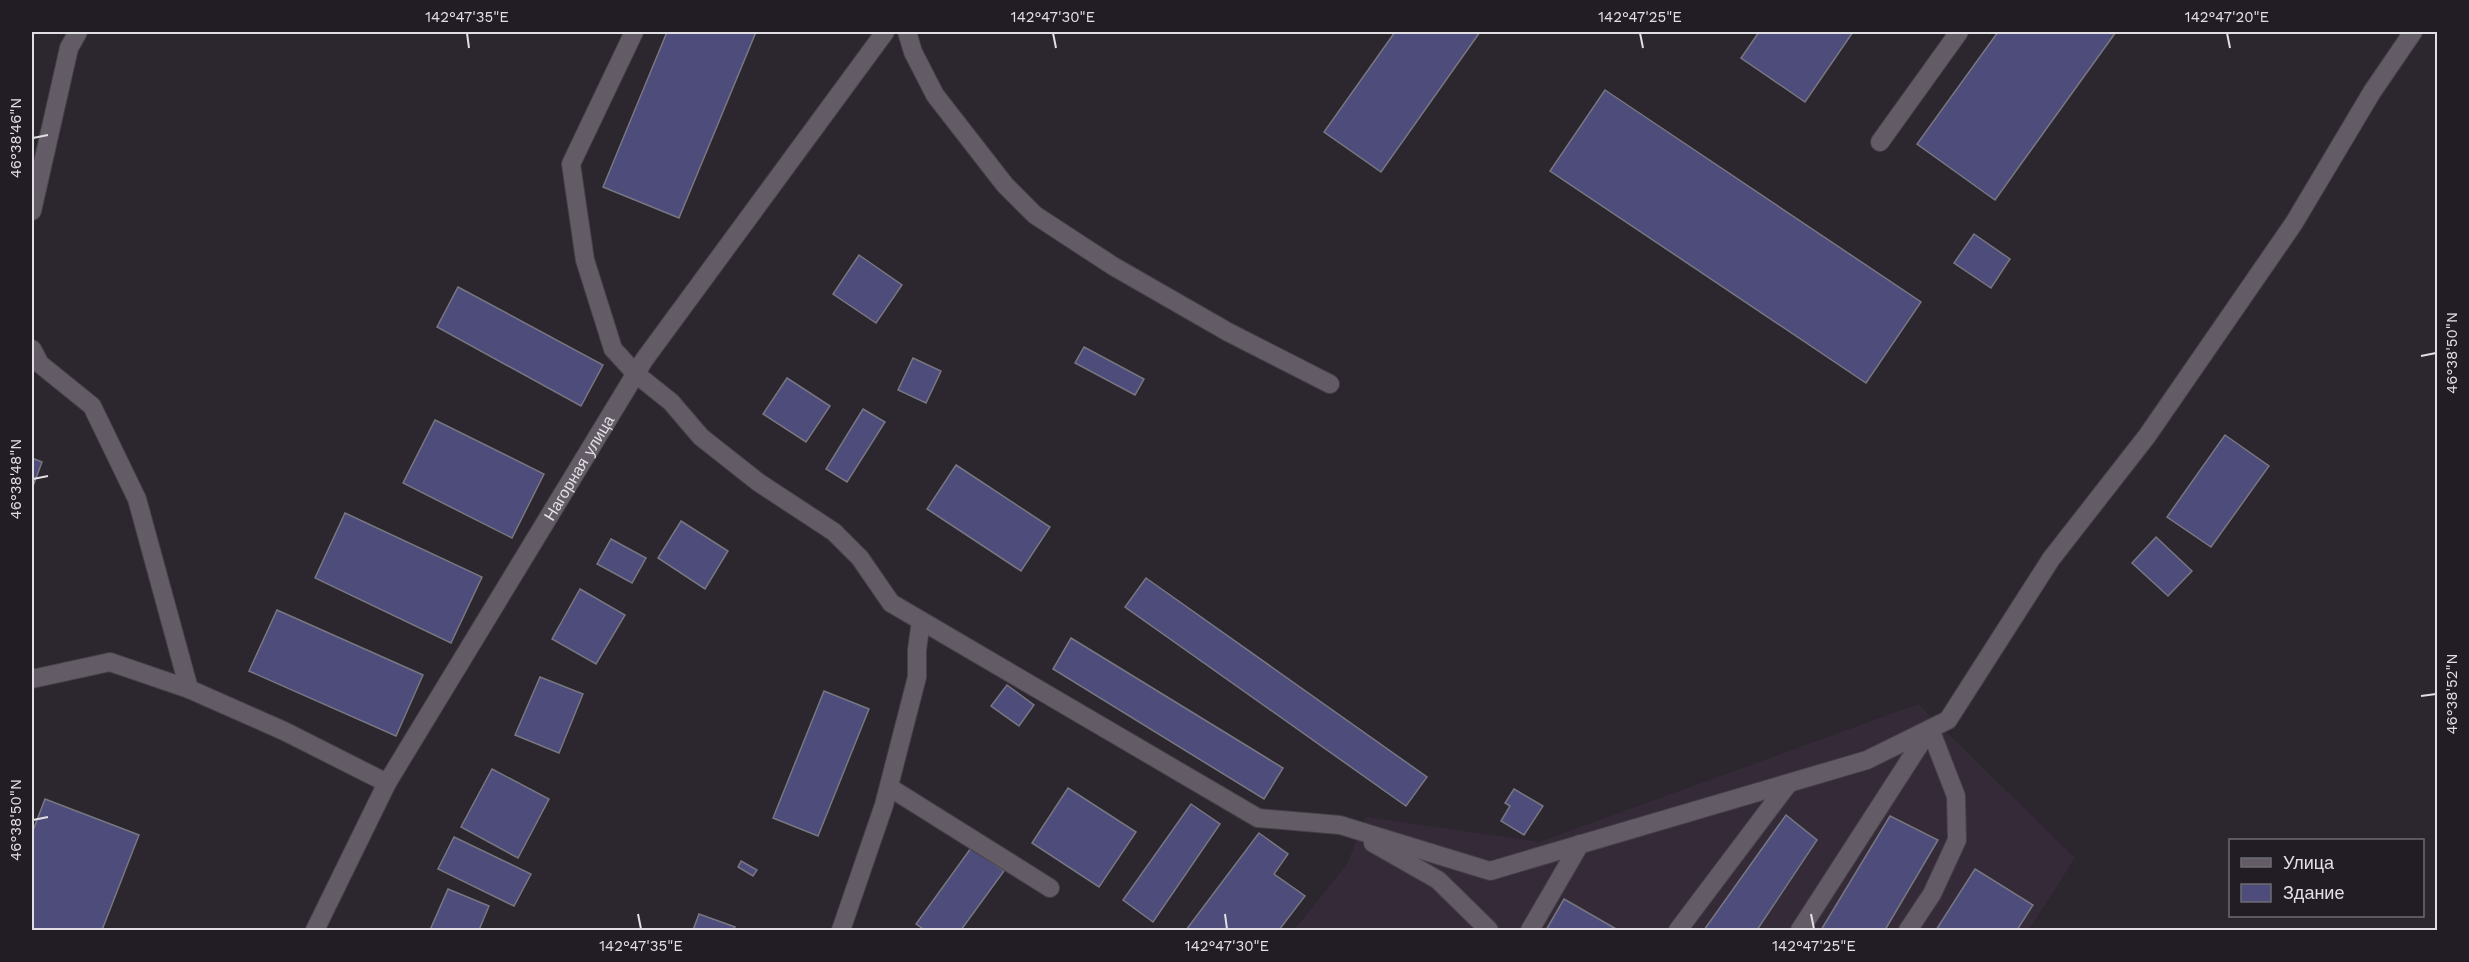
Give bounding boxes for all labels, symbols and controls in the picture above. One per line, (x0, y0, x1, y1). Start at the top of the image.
text: 142°47'35"E (425, 8, 509, 26)
text: 142°47'30"E (1011, 8, 1095, 26)
text: 142°47'25"E (1598, 8, 1682, 26)
text: 142°47'20"E (2185, 8, 2269, 26)
text: 46°38'46"N (7, 98, 25, 178)
text: 46°38'50"N (2443, 312, 2461, 394)
street label: Нагорная улица (540, 412, 618, 524)
text: 46°38'48"N (7, 439, 25, 519)
text: 46°38'52"N (2443, 653, 2461, 735)
text: 46°38'50"N (7, 779, 25, 861)
legend (2229, 839, 2424, 917)
text: Улица (2283, 852, 2335, 873)
text: Здание (2283, 882, 2344, 903)
text: 142°47'35"E (599, 937, 683, 955)
text: 142°47'30"E (1185, 937, 1269, 955)
text: 142°47'25"E (1772, 937, 1856, 955)

